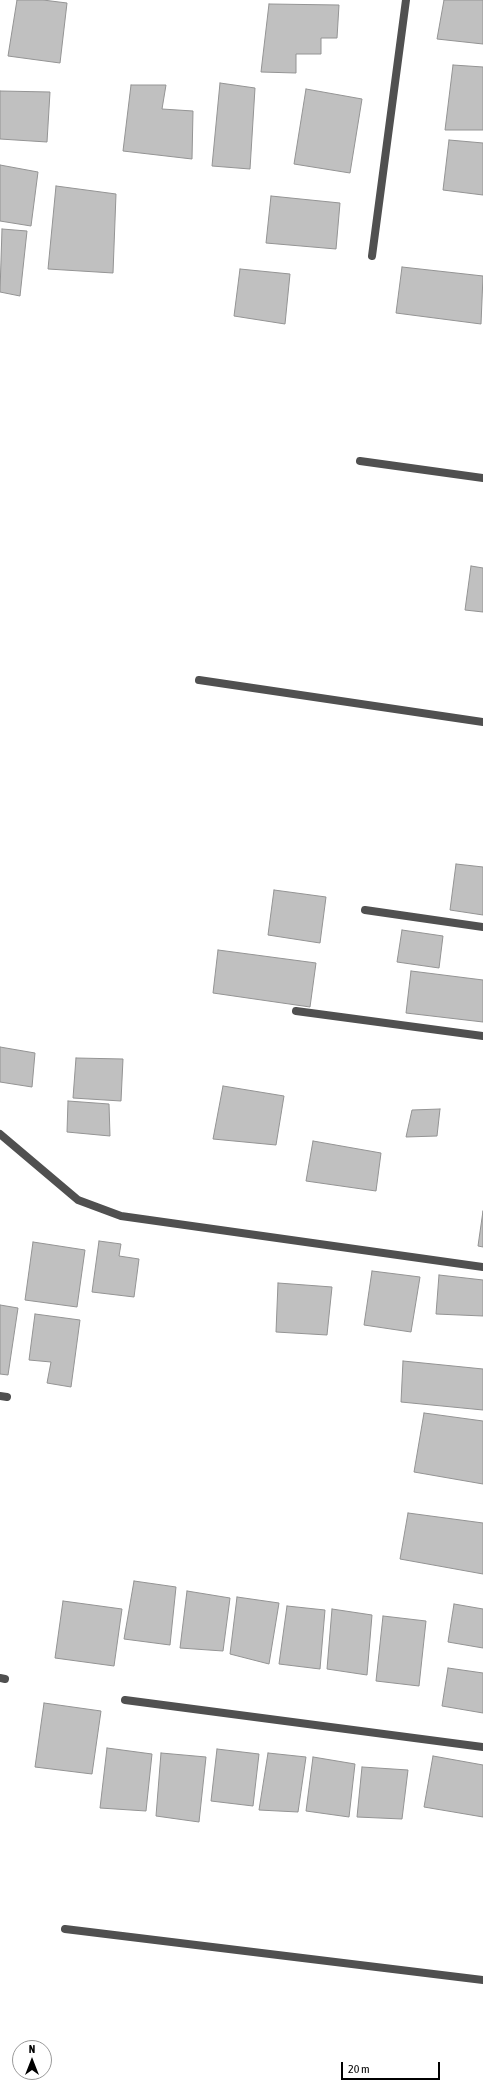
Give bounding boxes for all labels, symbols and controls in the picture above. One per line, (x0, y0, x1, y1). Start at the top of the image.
north arrow (12, 2040, 52, 2080)
text: N (29, 2043, 35, 2055)
scale bar (343, 2054, 442, 2080)
text: 20 m (348, 2062, 370, 2076)

